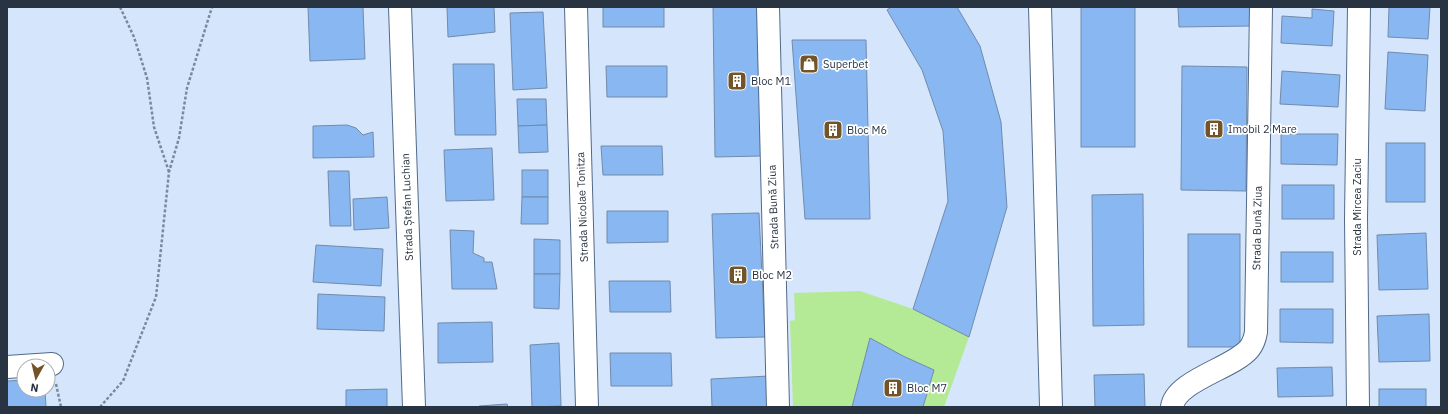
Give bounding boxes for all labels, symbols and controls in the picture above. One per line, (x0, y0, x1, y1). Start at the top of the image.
shop icon: Superbet (798, 53, 820, 75)
place label: Superbet (823, 57, 869, 71)
building icon: Bloc M1 (726, 70, 748, 92)
place label: Bloc M1 (751, 74, 791, 88)
building icon: Imobil 2 Mare (1203, 118, 1225, 140)
building icon: Bloc M6 (822, 119, 844, 141)
place label: Imobil 2 Mare (1228, 122, 1297, 136)
place label: Bloc M6 (847, 123, 887, 137)
street label: Strada Nicolae Tonitza (573, 152, 591, 262)
street label: Strada Ștefan Luchian (398, 153, 416, 261)
street label: Strada Mircea Zaciu (1350, 158, 1364, 256)
street label: Strada Bună Ziua (765, 164, 781, 249)
street label: Strada Bună Ziua (1249, 186, 1265, 270)
building icon: Bloc M2 (727, 264, 749, 286)
place label: Bloc M2 (752, 268, 792, 282)
north arrow (16, 358, 56, 398)
building icon: Bloc M7 (882, 377, 904, 399)
text: N (30, 380, 40, 395)
place label: Bloc M7 (907, 381, 947, 395)

